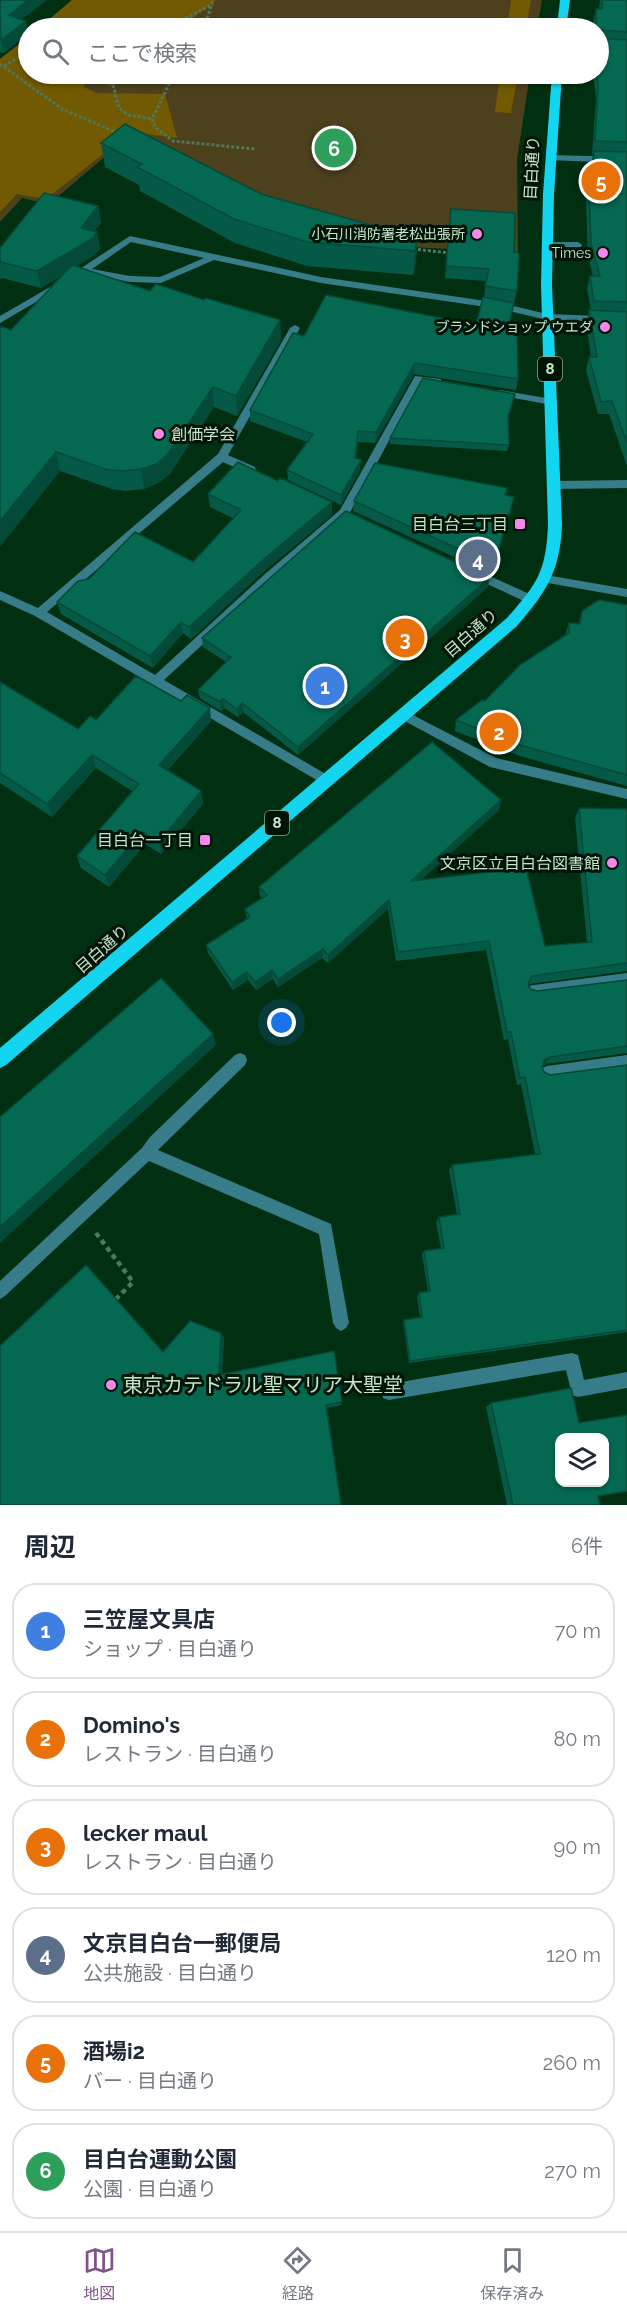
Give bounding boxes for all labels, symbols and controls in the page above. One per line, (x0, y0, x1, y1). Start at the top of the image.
search box (18, 18, 609, 84)
icon: search (39, 35, 72, 68)
text: ここで検索 (87, 40, 197, 66)
pin: 6 (314, 126, 354, 170)
street label: 目白通り (521, 136, 543, 200)
pin: 5 (582, 158, 620, 204)
place label: 小石川消防署老松出張所 (311, 226, 465, 242)
marker: 小石川消防署老松出張所 (470, 227, 484, 241)
place label: Times (552, 245, 591, 261)
marker: Times (596, 246, 610, 260)
place label: ブランドショップ ウエダ (435, 319, 593, 335)
marker: ブランドショップ ウエダ (598, 320, 612, 334)
road number: 8 (538, 357, 562, 381)
place label: 創価学会 (171, 425, 235, 444)
marker: 創価学会 (152, 427, 166, 441)
place label: 目白台三丁目 (412, 515, 508, 534)
marker: 目白台三丁目 (513, 517, 527, 531)
pin: 4 (458, 536, 498, 582)
street label: 目白通り (441, 605, 501, 661)
pin: 3 (386, 616, 424, 660)
pin: 1 (306, 664, 344, 708)
pin: 2 (480, 710, 518, 754)
road number: 8 (265, 811, 289, 835)
place label: 目白台一丁目 (97, 831, 193, 850)
marker: 目白台一丁目 (198, 833, 212, 847)
place label: 文京区立目白台図書館 (440, 854, 600, 873)
marker: 文京区立目白台図書館 (605, 856, 619, 870)
street label: 目白通り (72, 921, 132, 977)
your location (267, 1008, 296, 1037)
place label: 東京カテドラル聖マリア大聖堂 (123, 1373, 403, 1397)
marker: 東京カテドラル聖マリア大聖堂 (104, 1378, 118, 1392)
map controls (555, 1433, 609, 1487)
button: layers (555, 1433, 609, 1487)
text: 周辺 (24, 1532, 76, 1562)
text: 6件 (571, 1534, 603, 1558)
text: 三笠屋文具店 (83, 1606, 215, 1632)
text: 1 (41, 1619, 50, 1643)
text: 70 m (555, 1619, 601, 1643)
text: ショップ · 目白通り (83, 1637, 257, 1661)
text: Domino's (83, 1712, 180, 1738)
text: 2 (40, 1727, 51, 1751)
text: 80 m (553, 1727, 601, 1751)
text: レストラン · 目白通り (83, 1742, 277, 1766)
text: lecker maul (83, 1820, 207, 1846)
text: 3 (40, 1835, 51, 1859)
text: 90 m (554, 1835, 601, 1859)
text: レストラン · 目白通り (83, 1850, 277, 1874)
text: 文京目白台一郵便局 (83, 1930, 281, 1956)
text: 4 (40, 1943, 51, 1967)
text: 120 m (546, 1943, 601, 1967)
text: 公共施設 · 目白通り (83, 1961, 257, 1985)
text: 酒場i2 (83, 2038, 145, 2064)
text: 5 (40, 2051, 51, 2075)
text: 260 m (543, 2051, 601, 2075)
text: バー · 目白通り (83, 2069, 217, 2093)
text: 目白台運動公園 (83, 2146, 237, 2172)
text: 6 (39, 2159, 52, 2183)
text: 270 m (544, 2159, 601, 2183)
text: 公園 · 目白通り (83, 2177, 217, 2201)
tab: 地図 (83, 2244, 116, 2304)
tab: 経路 (281, 2244, 314, 2304)
tab: 保存済み (480, 2244, 544, 2304)

